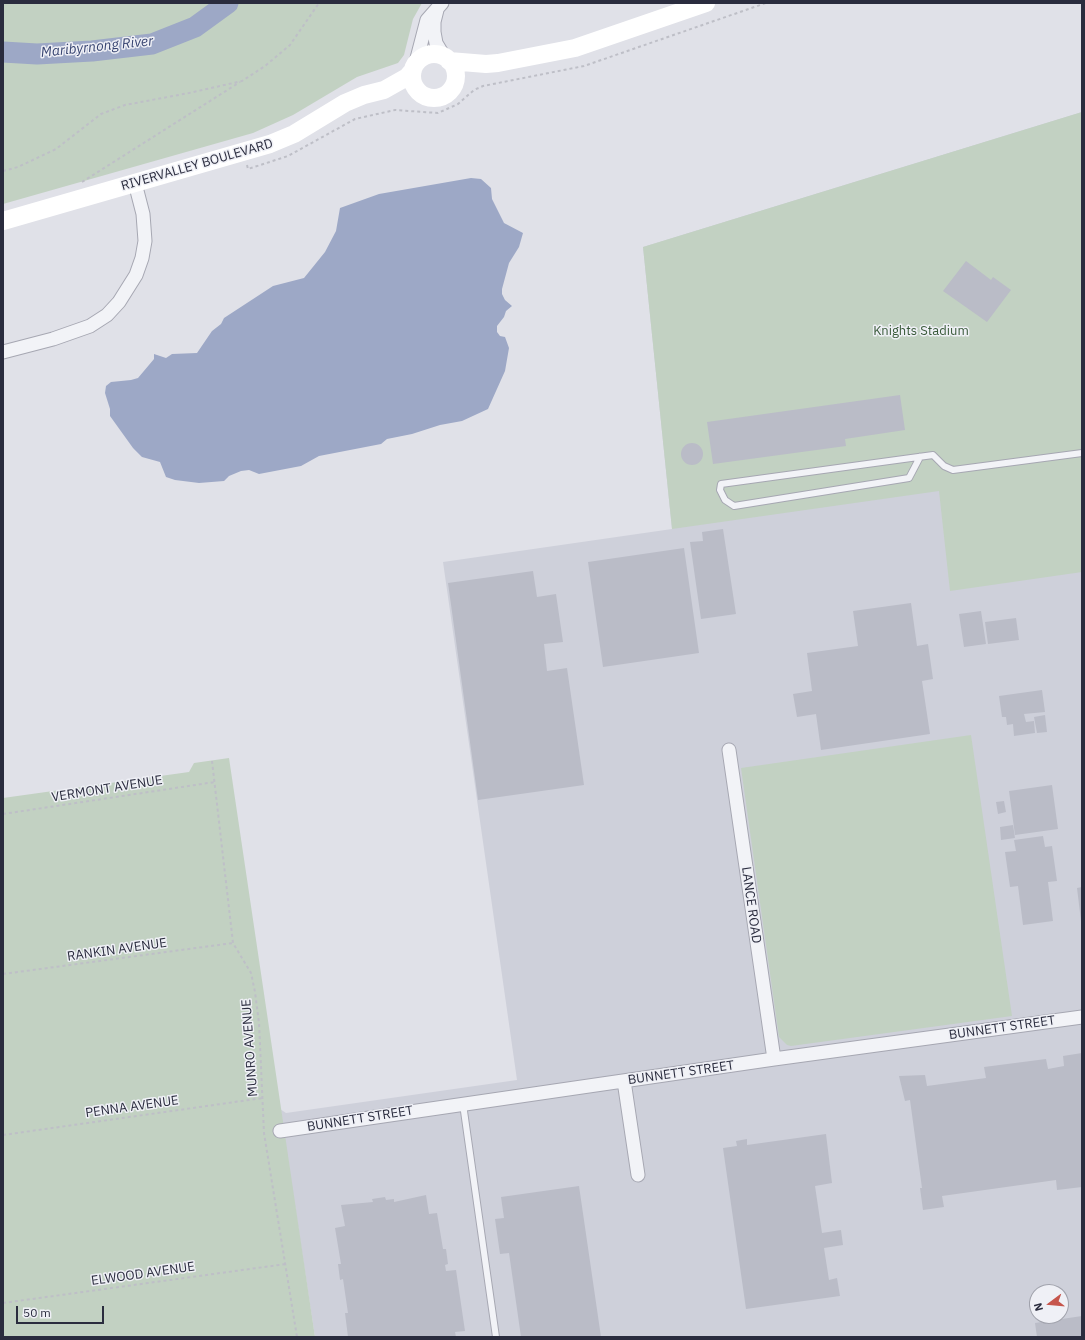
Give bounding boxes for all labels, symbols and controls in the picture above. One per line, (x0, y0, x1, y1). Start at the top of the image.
water label: Maribyrnong River (40, 33, 154, 61)
street label: RIVERVALLEY BOULEVARD (119, 136, 275, 194)
park label: Knights Stadium (873, 323, 969, 339)
street label: VERMONT AVENUE (50, 773, 164, 805)
street label: LANCE ROAD (738, 866, 764, 944)
street label: RANKIN AVENUE (66, 935, 168, 965)
street label: MUNRO AVENUE (239, 999, 261, 1097)
street label: BUNNETT STREET (948, 1013, 1056, 1043)
street label: BUNNETT STREET (627, 1058, 735, 1088)
street label: PENNA AVENUE (84, 1093, 180, 1121)
street label: BUNNETT STREET (306, 1103, 414, 1135)
street label: ELWOOD AVENUE (90, 1259, 196, 1289)
north arrow (1029, 1284, 1069, 1324)
scale bar (18, 1298, 106, 1324)
text: N (1031, 1301, 1046, 1313)
text: 50 m (23, 1305, 51, 1320)

